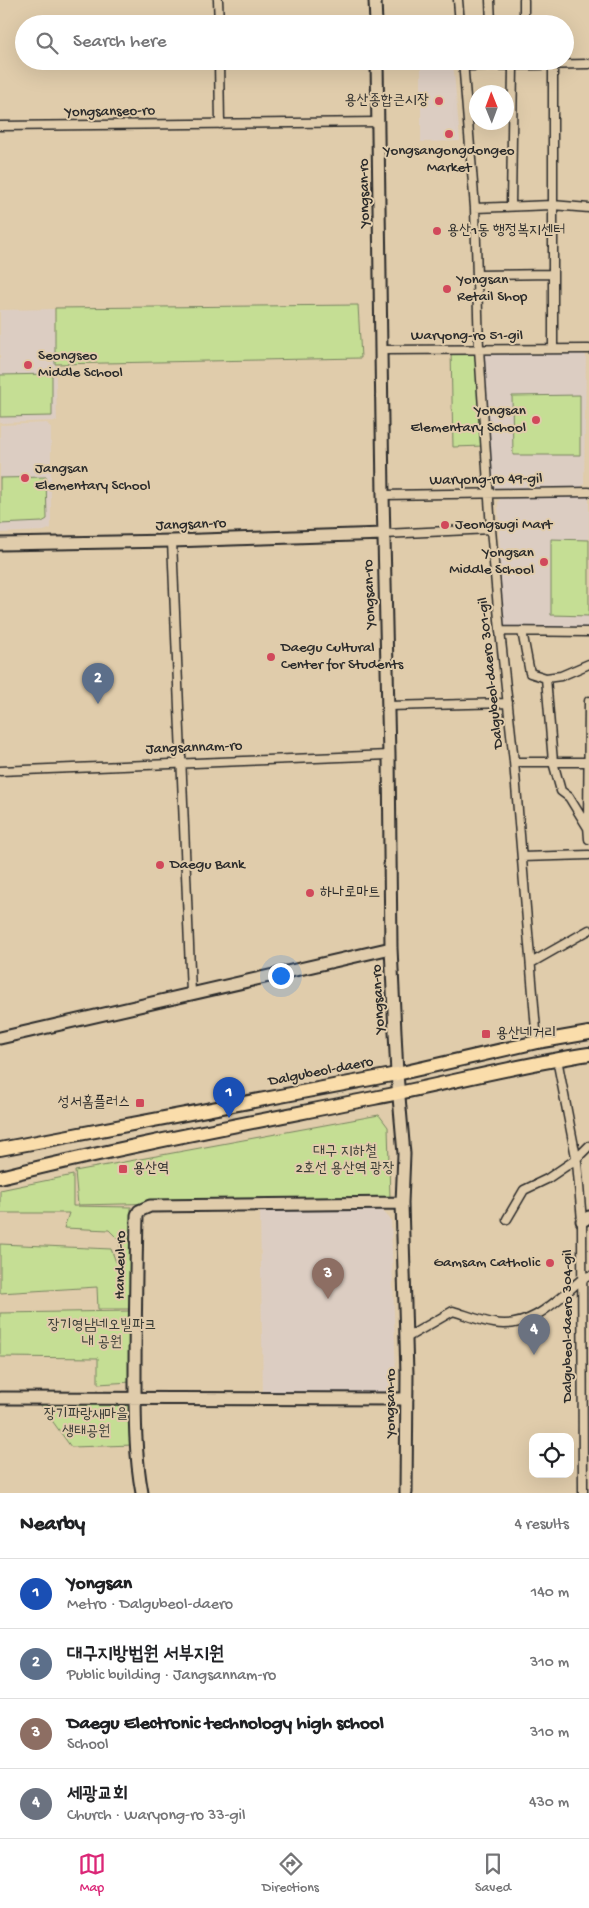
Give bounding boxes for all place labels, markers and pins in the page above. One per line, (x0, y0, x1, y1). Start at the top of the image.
place label: 용산종합큰시장 (345, 92, 429, 110)
marker: 용산종합큰시장 (433, 95, 445, 107)
marker: Yongsangongdongeo Market (443, 128, 455, 140)
place label: Yongsangongdongeo Market (381, 142, 515, 177)
place label: 용산1동 행정복지센터 (447, 222, 565, 240)
marker: 용산1동 행정복지센터 (431, 225, 443, 237)
place label: Yongsan Retail Shop (455, 271, 528, 306)
marker: Yongsan Retail Shop (441, 283, 453, 295)
place label: Seongseo Middle School (38, 347, 123, 382)
marker: Seongseo Middle School (22, 359, 34, 371)
place label: Yongsan Elementary School (410, 402, 526, 437)
marker: Yongsan Elementary School (530, 414, 542, 426)
place label: Jangsan Elementary School (35, 460, 151, 495)
marker: Jangsan Elementary School (19, 472, 31, 484)
place label: Jeongsugi Mart (455, 516, 554, 534)
marker: Jeongsugi Mart (439, 519, 451, 531)
place label: Yongsan Middle School (449, 544, 534, 579)
marker: Yongsan Middle School (538, 556, 550, 568)
place label: Daegu Cultural Center for Students (280, 639, 404, 674)
marker: Daegu Cultural Center for Students (265, 651, 277, 663)
pin: 2 (82, 663, 114, 704)
place label: Daegu Bank (169, 856, 246, 874)
marker: Daegu Bank (154, 859, 166, 871)
place label: 하나로마트 (320, 884, 380, 902)
marker: 하나로마트 (304, 887, 316, 899)
place label: 용산네거리 (496, 1025, 556, 1043)
marker: 용산네거리 (480, 1028, 492, 1040)
pin: 1 (213, 1077, 245, 1118)
place label: 성서홈플러스 (58, 1094, 130, 1112)
marker: 성서홈플러스 (134, 1097, 146, 1109)
place label: 용산역 (133, 1160, 169, 1178)
marker: 용산역 (117, 1163, 129, 1175)
place label: Gamsam Catholic (433, 1254, 541, 1272)
marker: Gamsam Catholic (544, 1257, 556, 1269)
pin: 3 (312, 1258, 344, 1299)
pin: 4 (518, 1314, 550, 1355)

